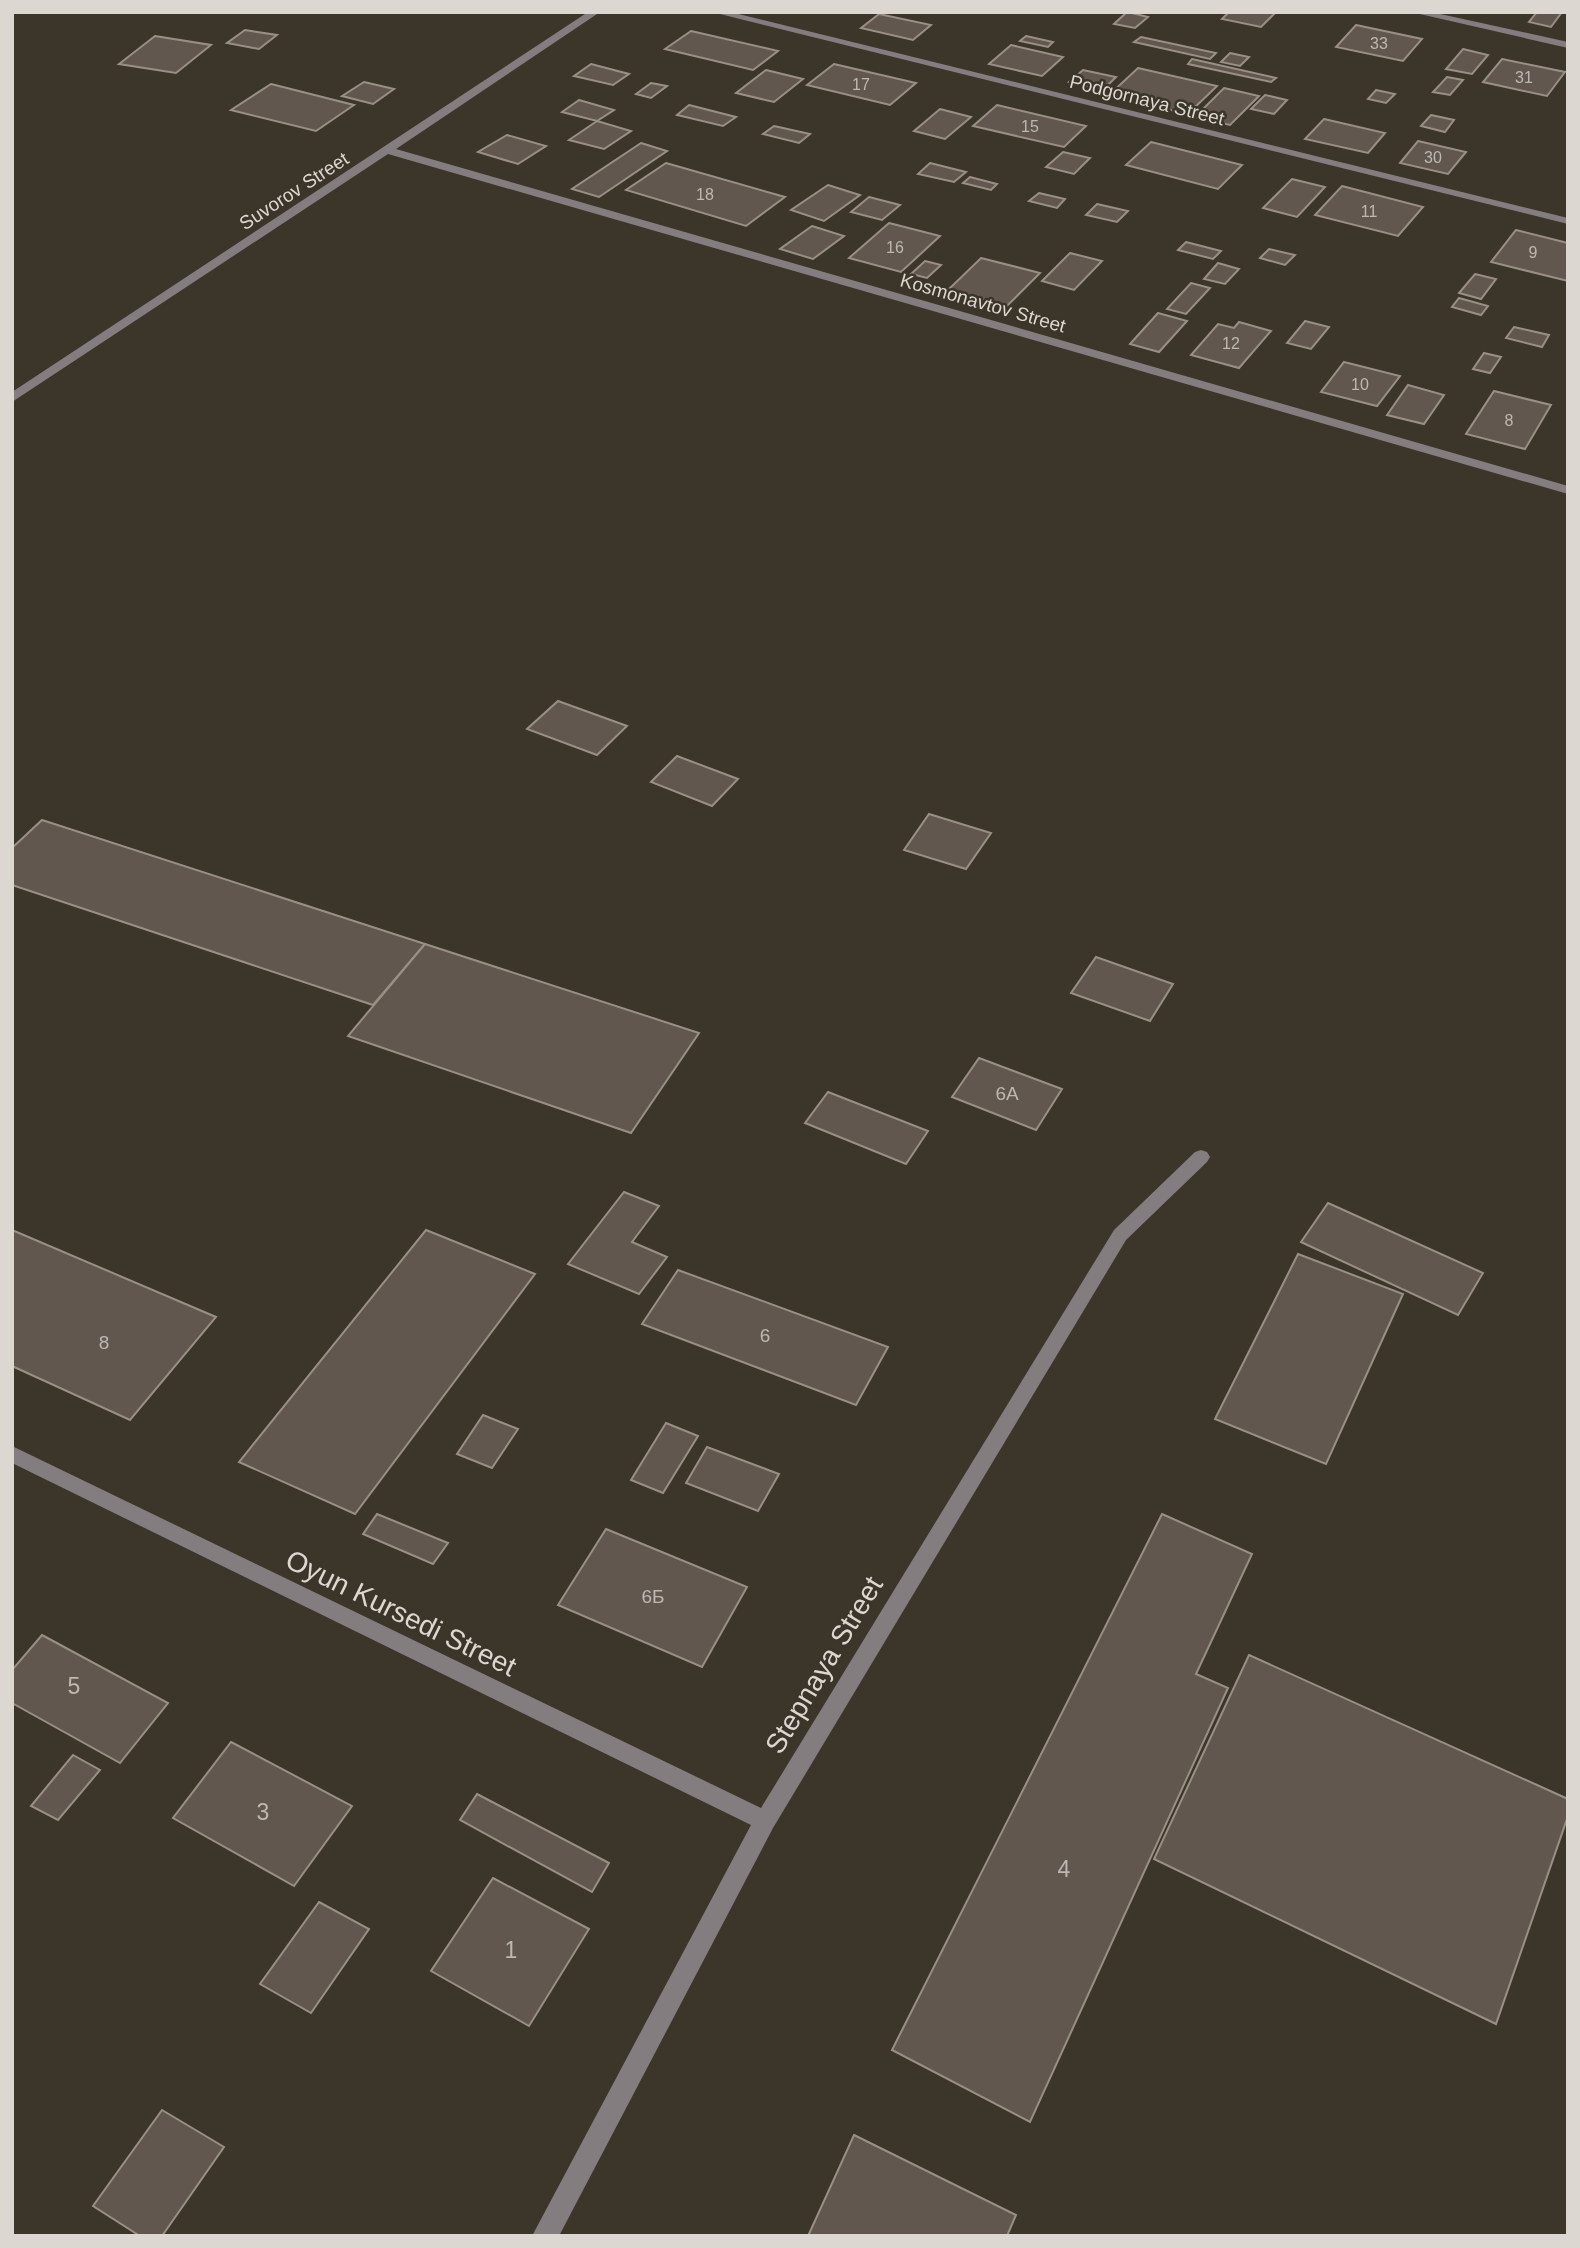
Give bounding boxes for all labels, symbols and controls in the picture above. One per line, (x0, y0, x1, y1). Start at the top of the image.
house number: 33 (1370, 35, 1388, 52)
house number: 31 (1515, 69, 1533, 86)
street label: Podgornaya Street (1068, 71, 1227, 130)
house number: 17 (852, 76, 870, 93)
house number: 15 (1021, 118, 1039, 135)
street label: Suvorov Street (236, 148, 353, 234)
house number: 30 (1424, 149, 1442, 166)
house number: 18 (696, 186, 714, 203)
house number: 11 (1361, 203, 1377, 220)
house number: 16 (886, 239, 904, 256)
house number: 9 (1529, 244, 1538, 261)
street label: Kosmonavtov Street (898, 269, 1069, 337)
house number: 12 (1222, 335, 1240, 352)
house number: 10 (1351, 376, 1369, 393)
house number: 8 (1505, 412, 1514, 429)
house number: 6А (995, 1083, 1019, 1104)
house number: 6 (760, 1325, 770, 1346)
house number: 8 (99, 1332, 109, 1353)
street label: Oyun Kursedi Street (281, 1544, 521, 1682)
street label: Stepnaya Street (759, 1571, 889, 1759)
house number: 6Б (641, 1586, 665, 1607)
house number: 5 (68, 1673, 80, 1699)
house number: 3 (257, 1799, 269, 1825)
house number: 4 (1058, 1856, 1071, 1882)
house number: 1 (505, 1937, 517, 1963)

